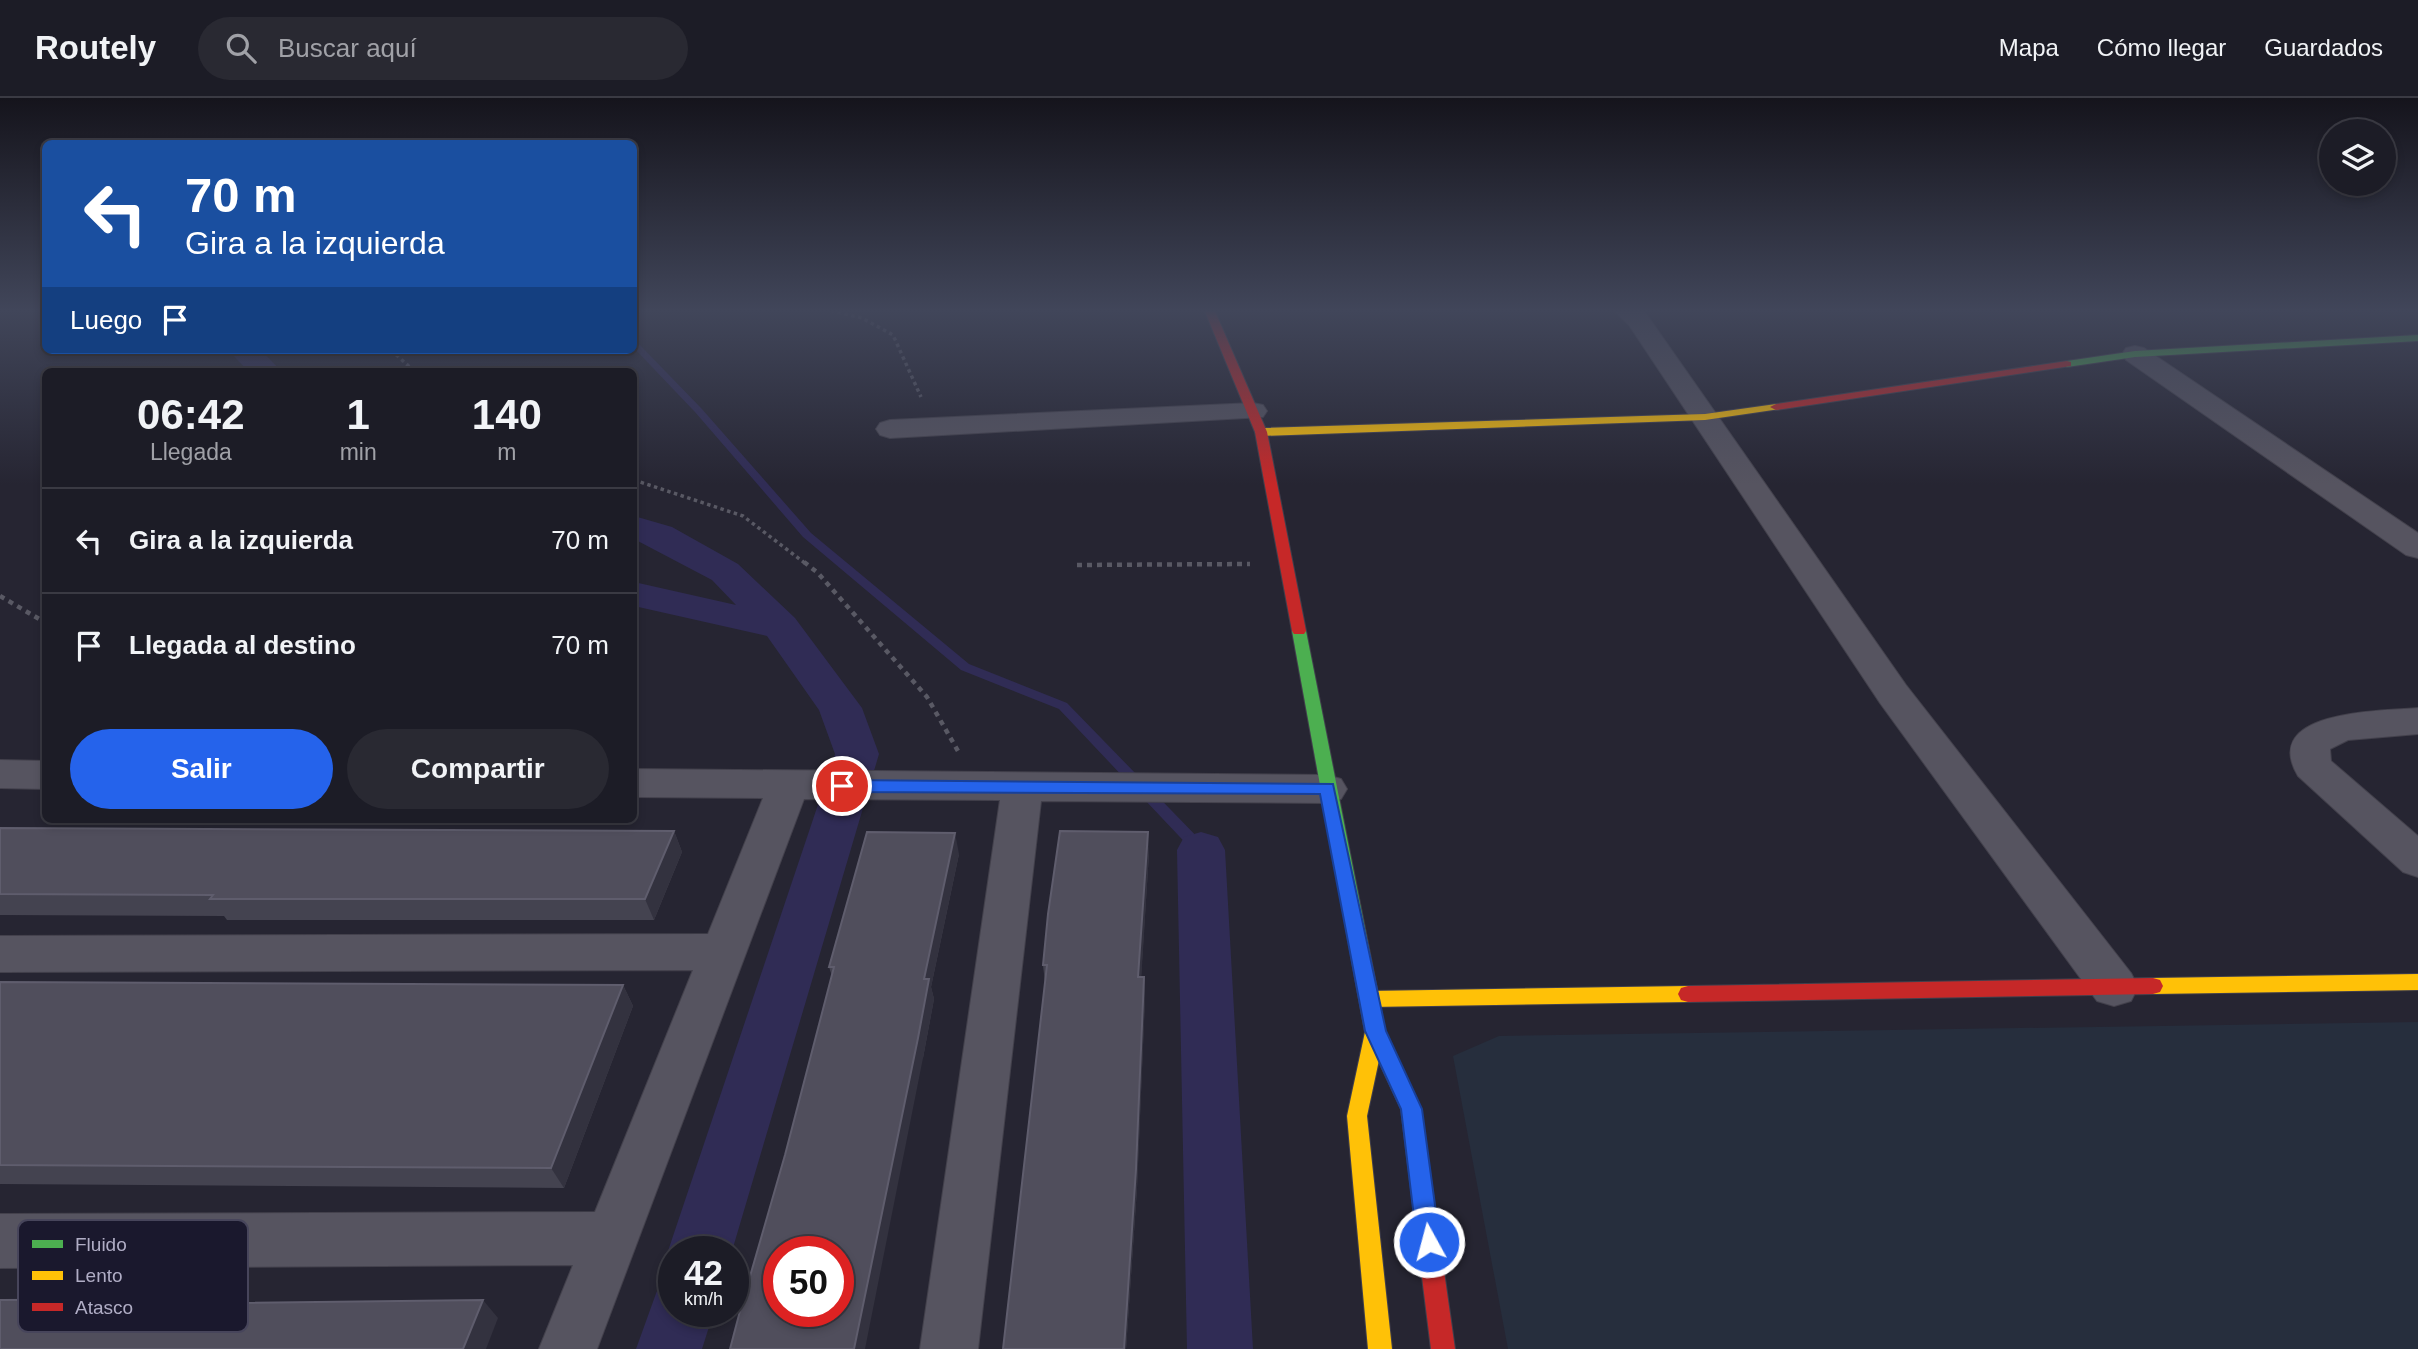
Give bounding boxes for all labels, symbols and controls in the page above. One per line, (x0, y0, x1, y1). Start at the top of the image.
search box (198, 17, 688, 80)
text: Routely (35, 29, 156, 66)
icon: search (222, 29, 260, 67)
text: Buscar aquí (278, 33, 417, 63)
text: Mapa (1999, 34, 2059, 61)
text: Cómo llegar (2097, 34, 2226, 61)
text: Guardados (2264, 34, 2383, 61)
map controls (2319, 119, 2396, 196)
button: layers (2319, 119, 2396, 196)
icon: left (70, 168, 161, 259)
text: 70 m (185, 168, 297, 222)
text: Gira a la izquierda (185, 225, 445, 261)
icon: arrive (156, 301, 194, 339)
text: Luego (70, 305, 142, 335)
text: 06:42 (137, 391, 245, 438)
text: 1 (346, 391, 370, 438)
text: 140 (472, 391, 542, 438)
text: Llegada (150, 439, 232, 465)
text: min (340, 439, 377, 465)
text: m (497, 439, 516, 465)
icon: left (70, 522, 108, 560)
text: Gira a la izquierda (129, 525, 353, 555)
text: 70 m (551, 525, 609, 555)
icon: arrive (70, 627, 108, 665)
text: Llegada al destino (129, 630, 356, 660)
text: 70 m (551, 630, 609, 660)
button: Salir (70, 729, 333, 809)
button: Compartir (347, 729, 609, 809)
pin (812, 756, 872, 816)
icon: arrive (823, 767, 861, 805)
position arrow (1392, 1205, 1466, 1279)
legend (18, 1220, 248, 1332)
text: Fluido (75, 1234, 127, 1255)
speed limit sign: 50 (763, 1236, 854, 1327)
text: 42 (684, 1253, 723, 1292)
text: Lento (75, 1265, 123, 1286)
text: km/h (684, 1289, 723, 1309)
text: Atasco (75, 1297, 133, 1318)

